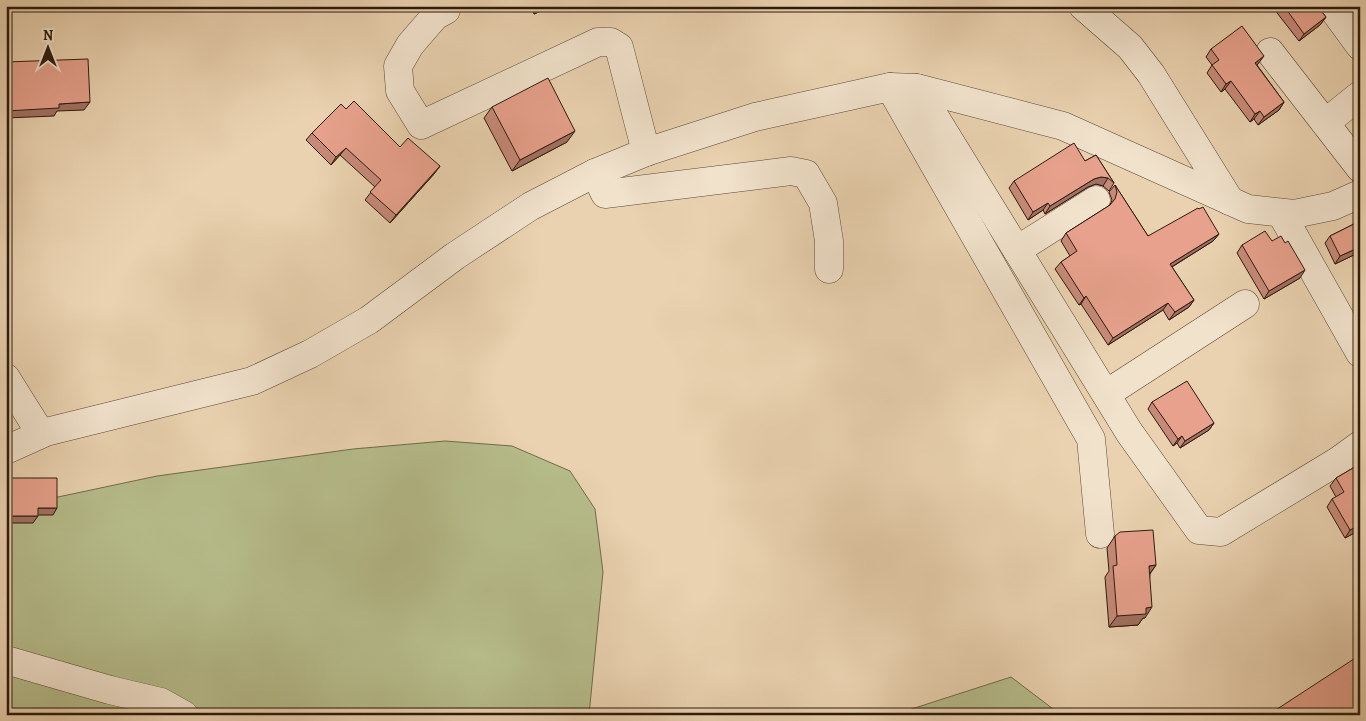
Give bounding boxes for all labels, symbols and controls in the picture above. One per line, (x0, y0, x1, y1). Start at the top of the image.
north arrow (22, 22, 72, 72)
text: N (43, 26, 53, 45)

